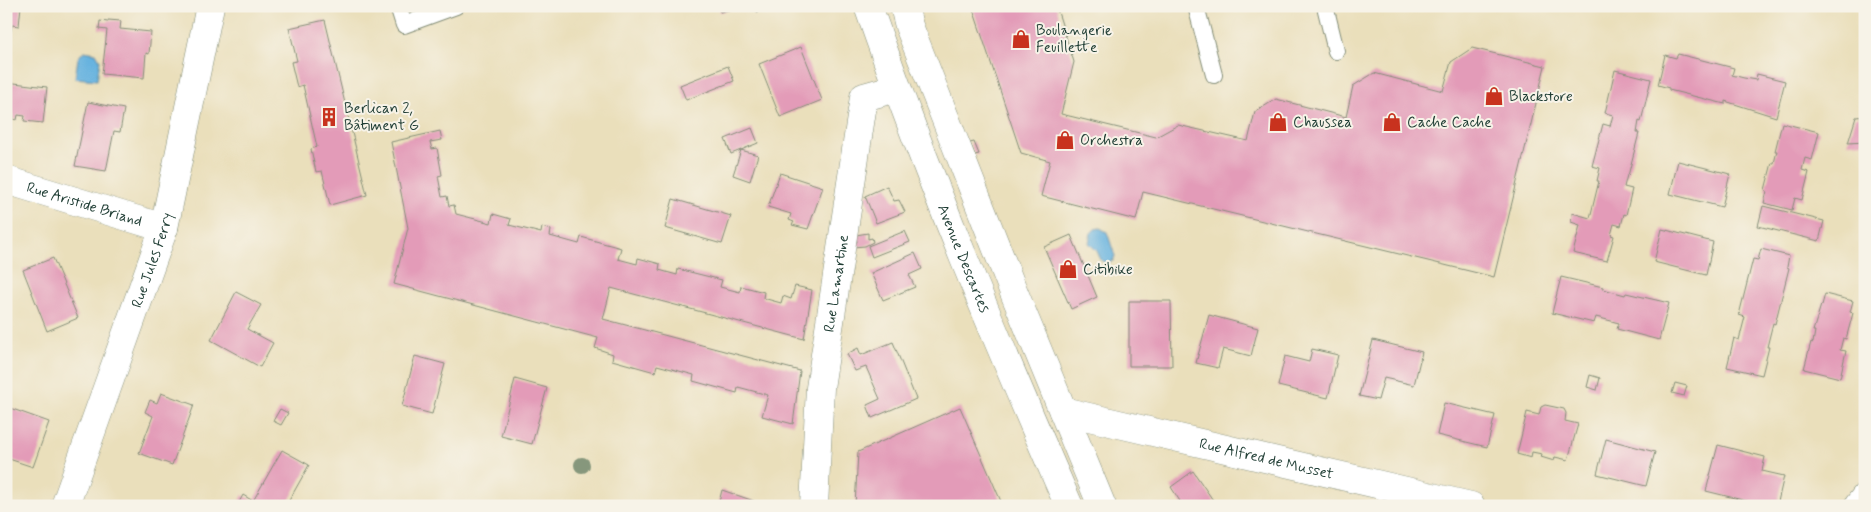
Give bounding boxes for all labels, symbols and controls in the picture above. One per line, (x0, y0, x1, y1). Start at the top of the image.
place label: Boulangerie Feuillette (1036, 21, 1112, 58)
shop icon: Boulangerie Feuillette (1010, 28, 1032, 50)
shop icon: Blackstore (1483, 85, 1505, 107)
place label: Blackstore (1509, 87, 1573, 107)
place label: Berlican 2, Bâtiment G (344, 99, 419, 136)
building icon: Berlican 2, Bâtiment G (318, 106, 340, 128)
shop icon: Chaussea (1267, 111, 1289, 133)
shop icon: Cache Cache (1381, 111, 1403, 133)
place label: Chaussea (1293, 113, 1352, 133)
place label: Cache Cache (1407, 113, 1492, 133)
shop icon: Orchestra (1054, 129, 1076, 151)
place label: Orchestra (1080, 131, 1143, 151)
street label: Rue Aristide Briand (24, 178, 144, 232)
street label: Avenue Descartes (932, 202, 994, 316)
street label: Rue Jules Ferry (127, 211, 178, 311)
street label: Rue Lamartine (820, 233, 854, 334)
shop icon: Citibike (1057, 258, 1079, 280)
place label: Citibike (1083, 260, 1133, 280)
street label: Rue Alfred de Musset (1197, 434, 1335, 485)

